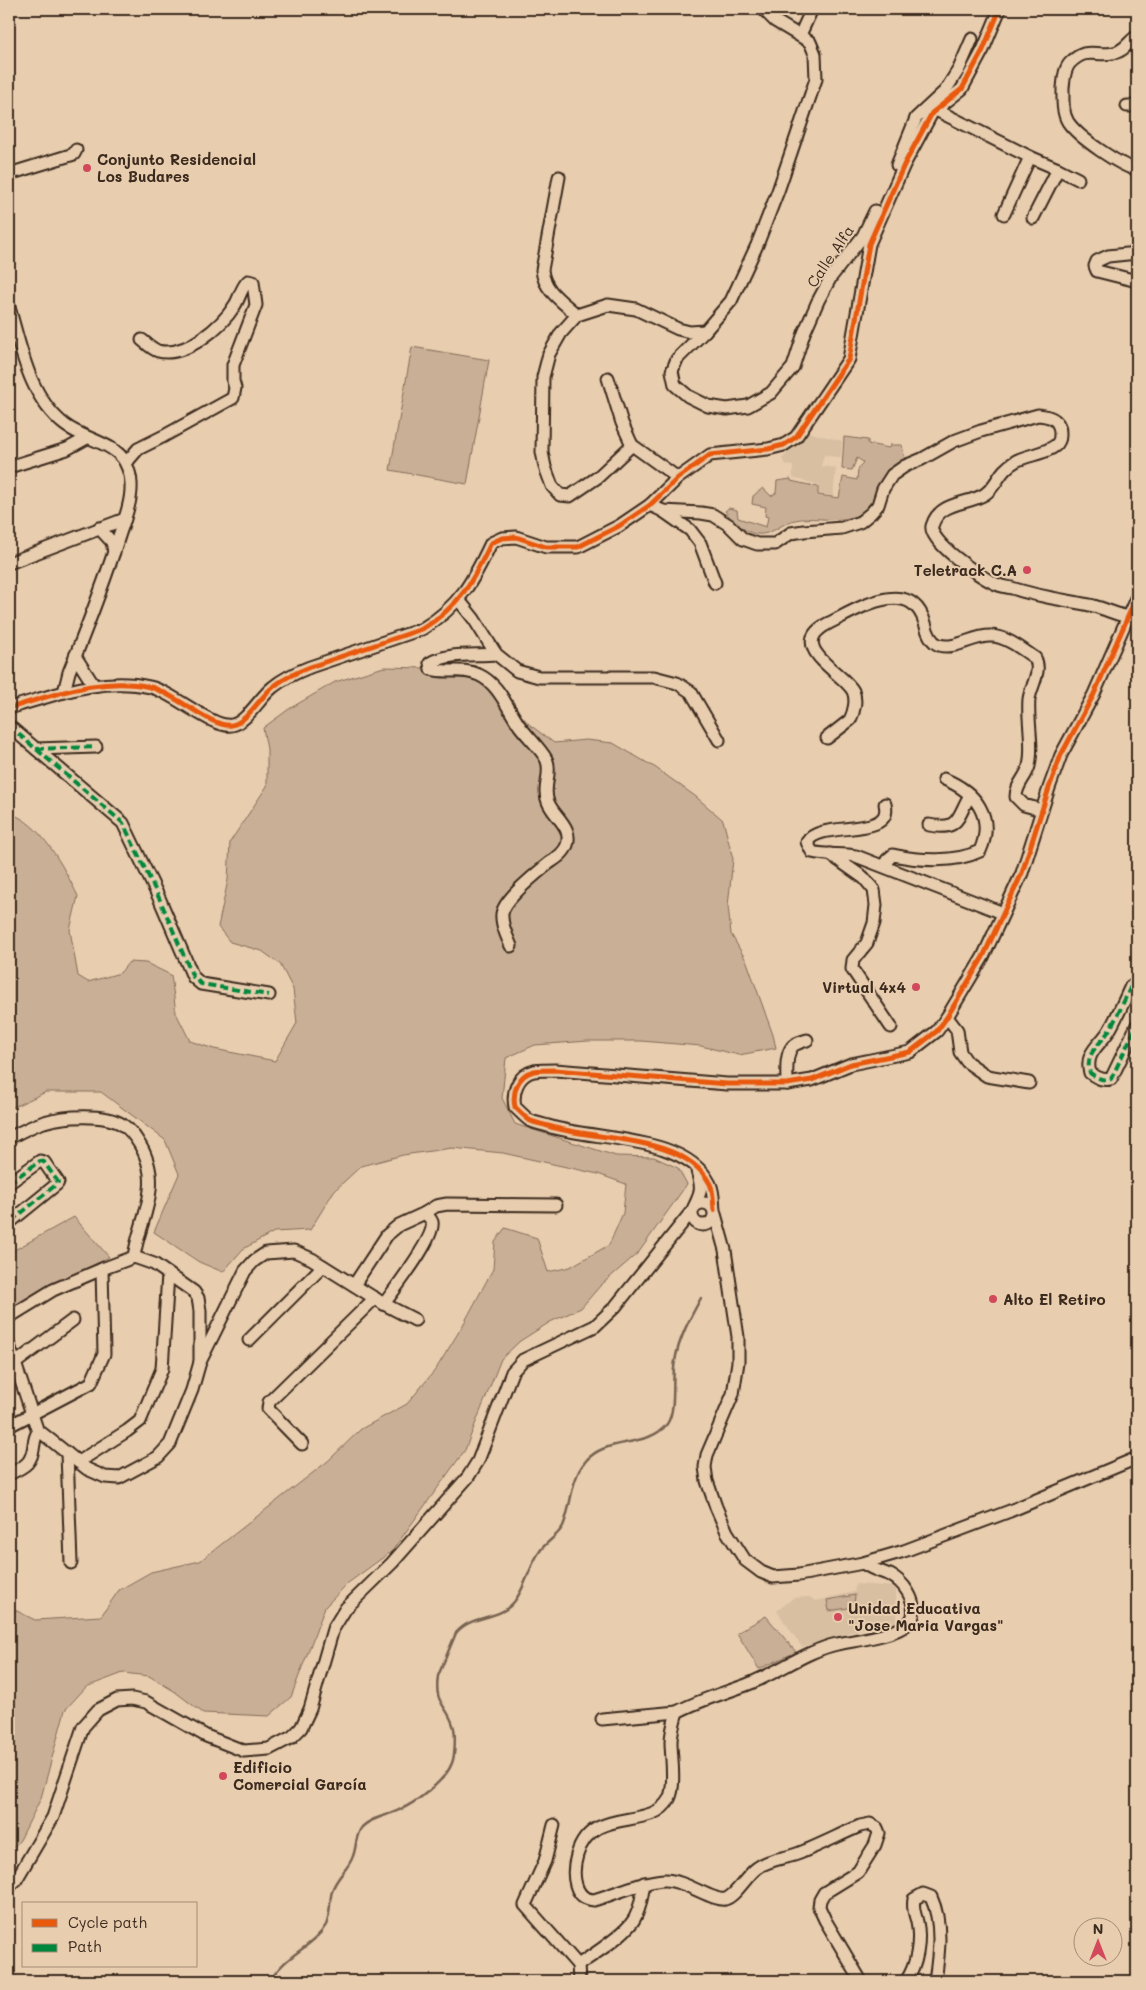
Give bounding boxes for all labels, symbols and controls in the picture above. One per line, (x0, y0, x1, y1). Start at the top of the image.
place label: Conjunto Residencial Los Budares (97, 149, 256, 186)
marker: Conjunto Residencial Los Budares (81, 162, 93, 174)
street label: Calle Alfa (802, 221, 858, 291)
place label: Teletrack C.A (914, 560, 1017, 580)
marker: Teletrack C.A (1021, 564, 1033, 576)
place label: Virtual 4x4 (822, 977, 906, 997)
marker: Virtual 4x4 (910, 981, 922, 993)
place label: Alto El Retiro (1003, 1289, 1106, 1309)
marker: Alto El Retiro (987, 1293, 999, 1305)
place label: Unidad Educativa "Jose Maria Vargas" (848, 1598, 1004, 1635)
marker: Unidad Educativa "Jose Maria Vargas" (832, 1611, 844, 1623)
place label: Edificio Comercial García (233, 1757, 367, 1794)
marker: Edificio Comercial García (217, 1770, 229, 1782)
legend (22, 1902, 198, 1968)
text: Cycle path (68, 1912, 147, 1932)
north arrow (1074, 1918, 1124, 1968)
text: N (1093, 1919, 1103, 1938)
text: Path (68, 1936, 102, 1956)

